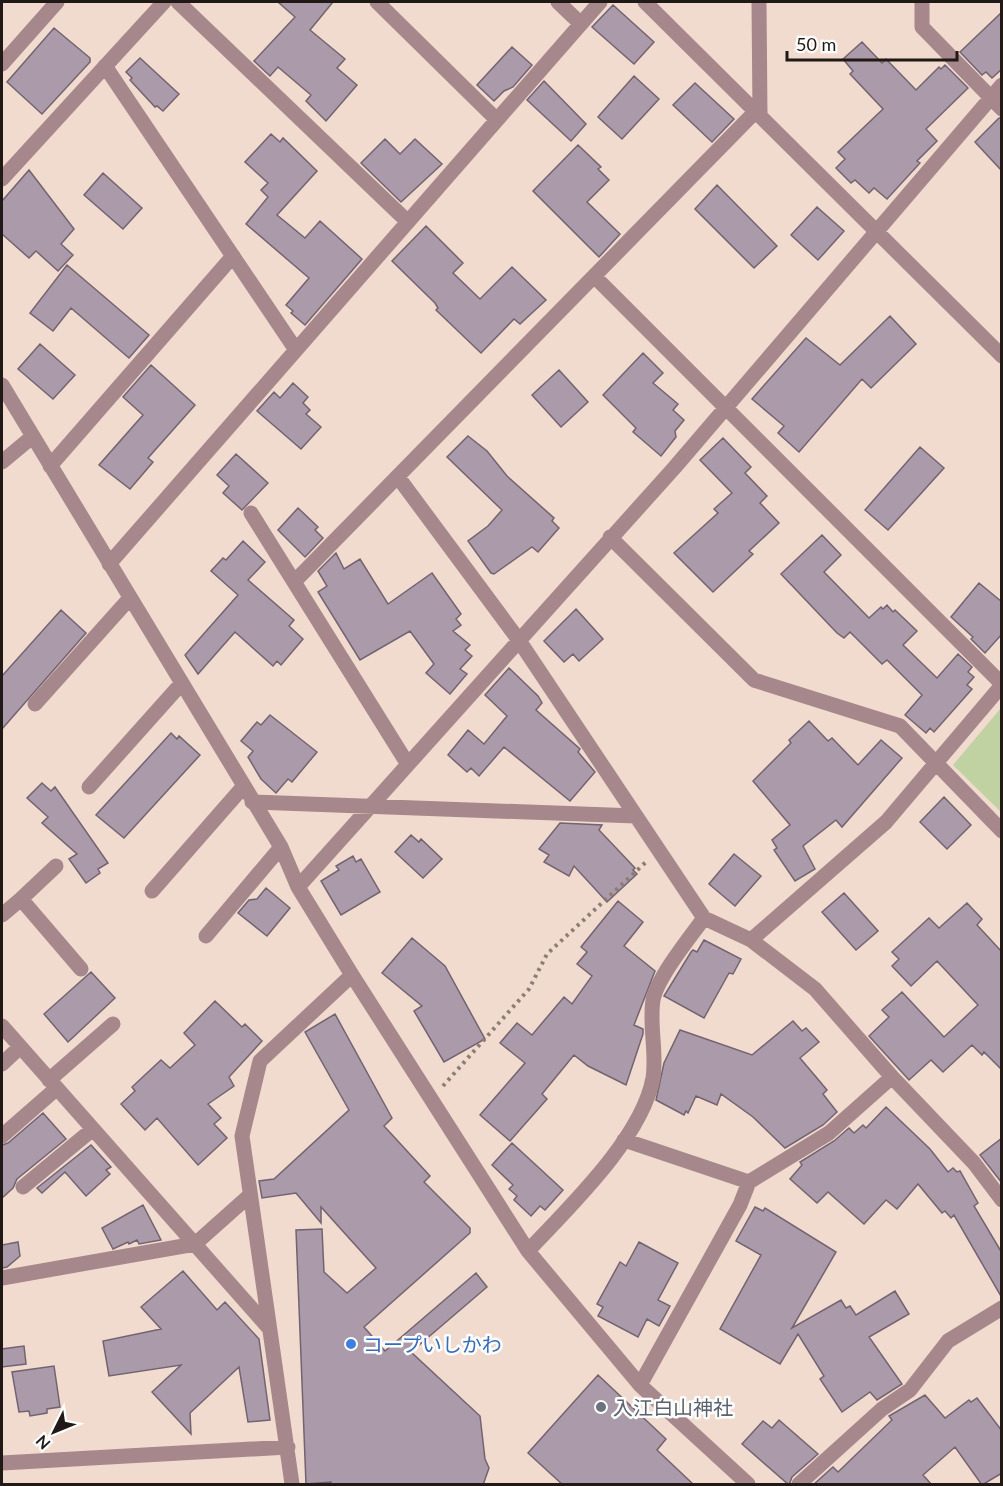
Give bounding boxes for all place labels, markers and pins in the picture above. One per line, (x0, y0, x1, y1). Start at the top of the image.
place label: コープいしかわ (363, 1332, 502, 1356)
marker: コープいしかわ (344, 1337, 358, 1351)
place label: 入江白山神社 (613, 1395, 733, 1419)
marker: 入江白山神社 (594, 1400, 608, 1414)

